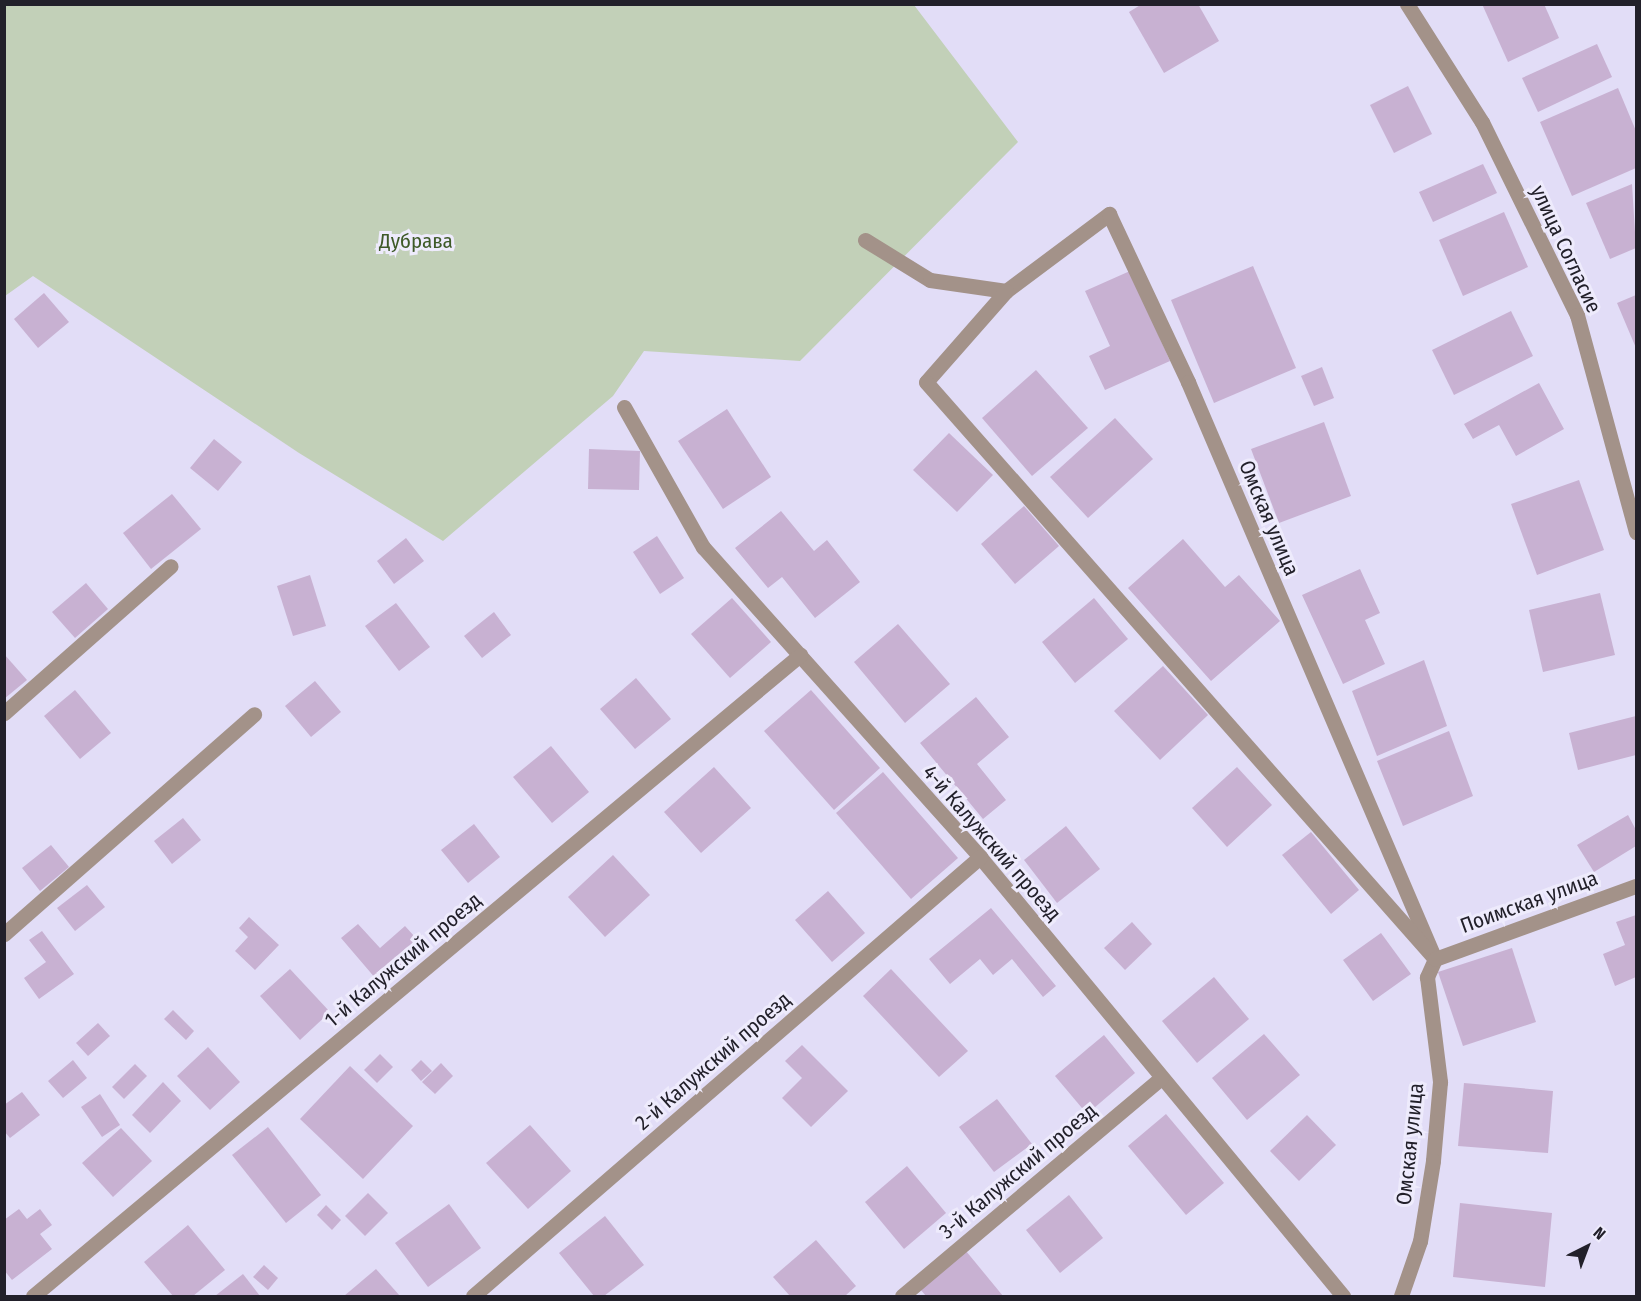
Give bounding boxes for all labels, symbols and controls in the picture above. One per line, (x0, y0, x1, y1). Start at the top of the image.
street label: улица Согласие (1525, 181, 1607, 317)
park label: Дубрава (379, 228, 453, 254)
street label: Омская улица (1233, 457, 1305, 579)
street label: 4-й Калужский проезд (917, 760, 1067, 926)
street label: Поимская улица (1457, 865, 1601, 939)
street label: 1-й Калужский проезд (320, 887, 486, 1033)
street label: 2-й Калужский проезд (630, 987, 796, 1135)
street label: Омская улица (1391, 1082, 1429, 1206)
street label: 3-й Калужский проезд (934, 1098, 1102, 1244)
north arrow (1557, 1217, 1617, 1277)
text: N (1589, 1223, 1609, 1244)

